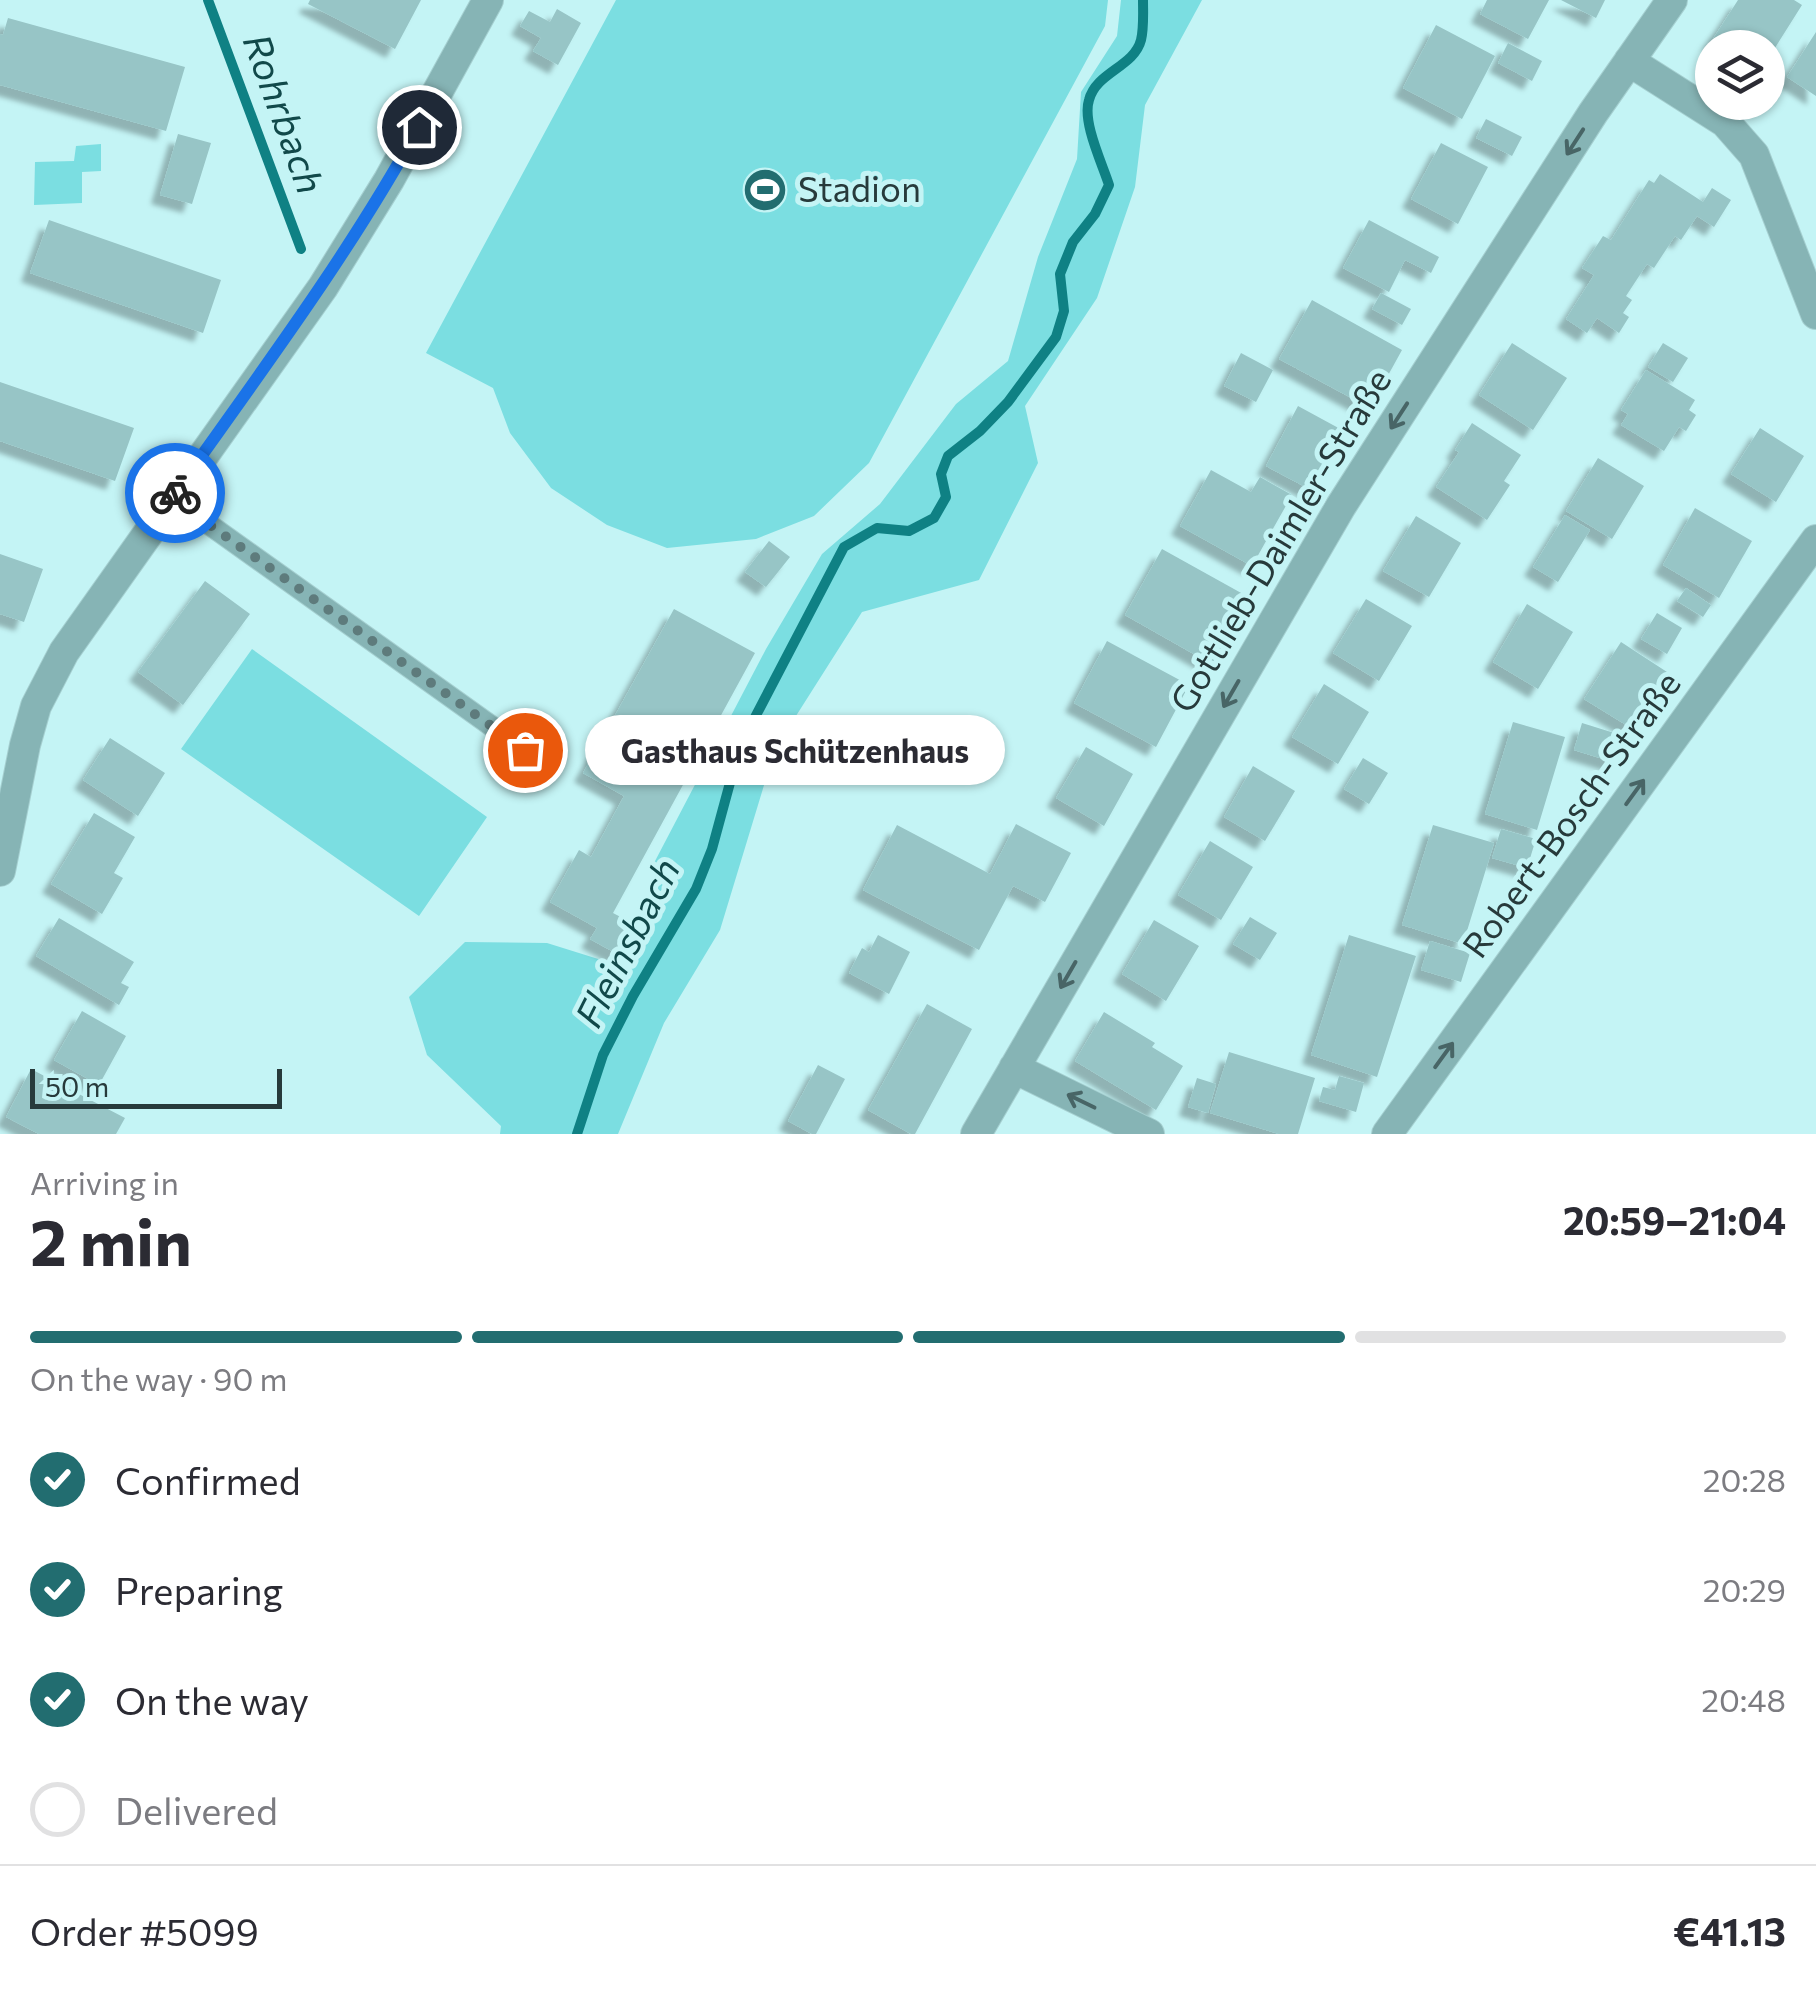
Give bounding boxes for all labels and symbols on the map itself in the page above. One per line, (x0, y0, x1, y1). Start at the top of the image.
water label: Rohrbach (235, 27, 336, 200)
pin (377, 85, 462, 170)
one-way arrow (1564, 128, 1585, 156)
place label: Stadion (798, 166, 921, 209)
sports icon: Stadion (742, 167, 788, 213)
street label: Gottlieb-Daimler-Straße (1159, 360, 1398, 719)
one-way arrow (1389, 401, 1409, 430)
courier (125, 443, 225, 543)
street label: Robert-Bosch-Straße (1452, 662, 1688, 965)
one-way arrow (1221, 679, 1241, 708)
pin (483, 708, 568, 793)
callout: Gasthaus Schützenhaus (585, 715, 1005, 785)
one-way arrow (1624, 779, 1645, 806)
water label: Fleinsbach (563, 850, 688, 1034)
one-way arrow (1058, 960, 1078, 989)
one-way arrow (1433, 1042, 1454, 1069)
scale bar (30, 1064, 282, 1108)
one-way arrow (1067, 1091, 1097, 1110)

